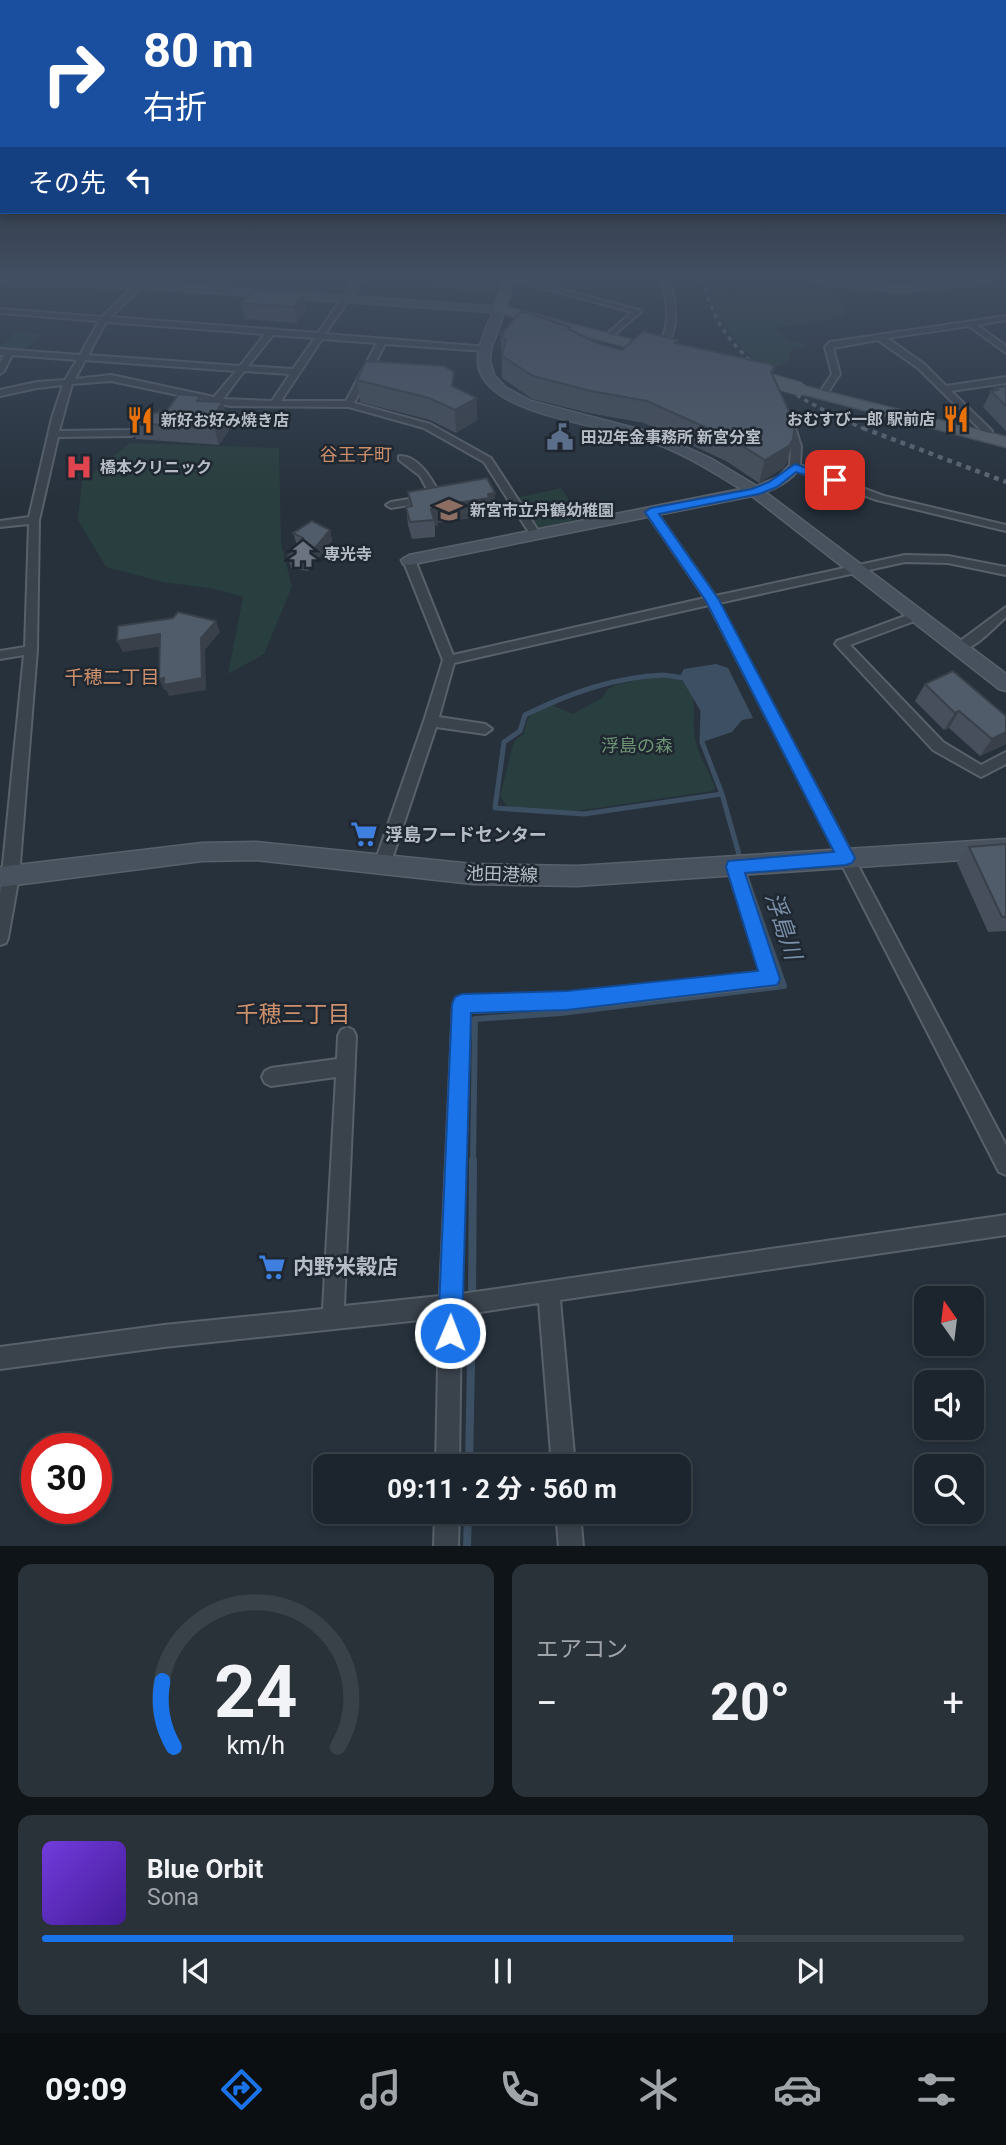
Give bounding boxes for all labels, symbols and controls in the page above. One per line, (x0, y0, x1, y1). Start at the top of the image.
text: 80 m (143, 22, 254, 79)
icon: right (28, 28, 119, 119)
text: 右折 (143, 88, 207, 126)
icon: left (120, 161, 158, 199)
text: その先 (28, 168, 106, 198)
restaurant icon: おむすび一郎 駅前店 (941, 404, 971, 434)
restaurant icon: 新好お好み焼き店 (125, 405, 155, 435)
place label: おむすび一郎 駅前店 (787, 410, 935, 429)
place label: 新好お好み焼き店 (161, 411, 289, 430)
public building icon: 田辺年金事務所 新宮分室 (545, 422, 575, 452)
place label: 田辺年金事務所 新宮分室 (581, 428, 761, 447)
district label: 谷王子町 (320, 444, 392, 465)
pin (805, 450, 865, 510)
hospital icon: 橋本クリニック (64, 452, 94, 482)
place label: 橋本クリニック (100, 458, 212, 477)
icon: arrive (816, 461, 854, 499)
school or university icon: 新宮市立丹鶴幼稚園 (434, 495, 464, 525)
place label: 新宮市立丹鶴幼稚園 (470, 501, 614, 520)
temple icon: 専光寺 (288, 539, 318, 569)
place label: 専光寺 (324, 545, 372, 564)
district label: 千穂二丁目 (64, 666, 160, 689)
park label: 浮島の森 (601, 735, 673, 756)
supermarket icon: 浮島フードセンター (349, 819, 379, 849)
place label: 浮島フードセンター (385, 824, 547, 845)
street label: 池田港線 (466, 862, 538, 886)
water label: 浮島川 (759, 889, 807, 966)
district label: 千穂三丁目 (236, 1001, 351, 1028)
supermarket icon: 内野米穀店 (257, 1252, 287, 1282)
place label: 内野米穀店 (293, 1255, 398, 1279)
north arrow (914, 1286, 984, 1356)
map controls (914, 1286, 984, 1524)
position arrow (413, 1296, 487, 1370)
button: sound (914, 1370, 984, 1440)
speed limit sign: 30 (21, 1433, 112, 1524)
button: search (914, 1454, 984, 1524)
text: 09:11 · 2 分 · 560 m (387, 1474, 617, 1504)
text: エアコン (536, 1636, 628, 1663)
text: 24 (214, 1649, 298, 1735)
text: 20° (710, 1672, 790, 1733)
text: − (536, 1681, 558, 1725)
text: + (942, 1681, 964, 1725)
text: km/h (227, 1730, 285, 1759)
text: Blue Orbit (147, 1854, 263, 1884)
text: Sona (147, 1884, 199, 1911)
icon: previous (177, 1952, 215, 1990)
icon: pause (484, 1952, 522, 1990)
icon: next (791, 1952, 829, 1990)
icon: directions (217, 2065, 266, 2114)
icon: music (356, 2065, 405, 2114)
icon: phone (495, 2065, 544, 2114)
icon: climate (634, 2065, 683, 2114)
icon: car (773, 2065, 822, 2114)
icon: filters (912, 2065, 961, 2114)
text: 09:09 (45, 2070, 127, 2108)

